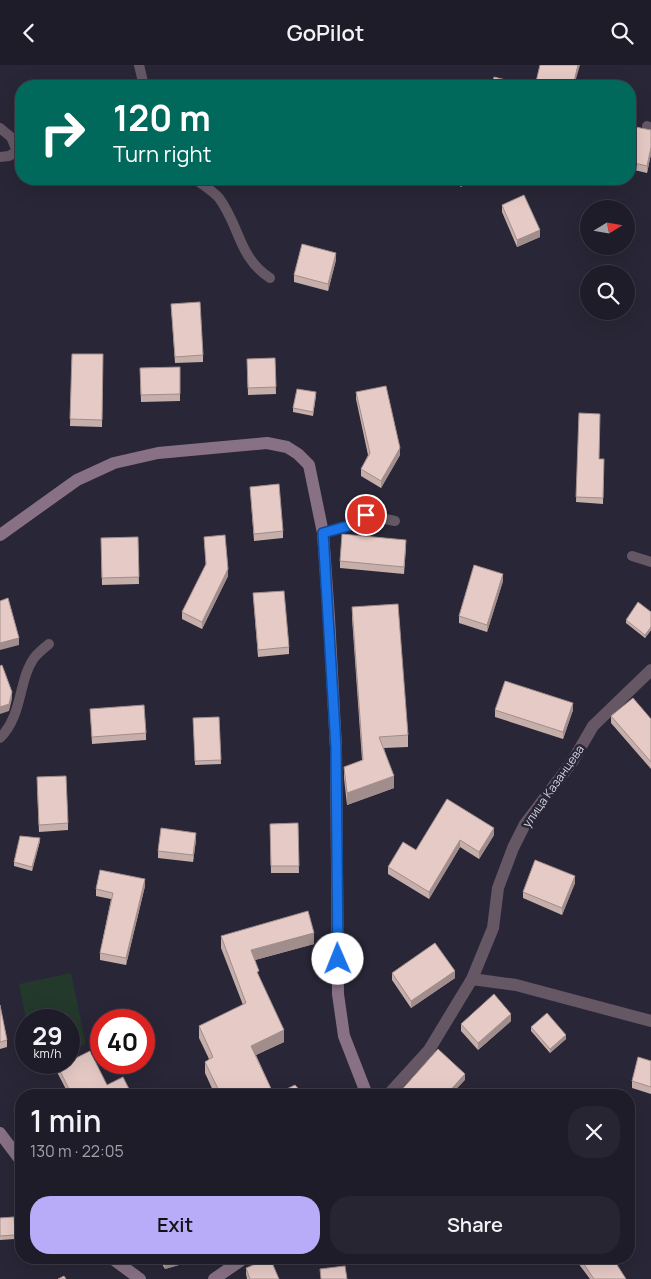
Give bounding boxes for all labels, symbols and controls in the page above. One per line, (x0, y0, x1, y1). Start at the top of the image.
text: GoPilot (287, 18, 364, 48)
icon: back (15, 19, 43, 47)
icon: search (608, 19, 636, 47)
text: 120 m (113, 94, 211, 142)
icon: right (30, 100, 95, 165)
text: Turn right (113, 139, 211, 169)
north arrow (580, 200, 635, 255)
map controls (580, 200, 635, 320)
button: search (580, 265, 635, 320)
pin (345, 494, 387, 536)
icon: arrive (352, 501, 380, 529)
street label: улица Казанцева (518, 741, 588, 831)
position arrow (311, 932, 363, 984)
speed limit sign: 40 (90, 1009, 155, 1074)
text: 29 (32, 1018, 63, 1053)
text: km/h (34, 1045, 61, 1062)
text: 1 min (30, 1100, 102, 1141)
button: close (568, 1106, 620, 1158)
text: 130 m · 22:05 (30, 1140, 124, 1162)
button: Exit (30, 1196, 320, 1254)
button: Share (330, 1196, 620, 1254)

